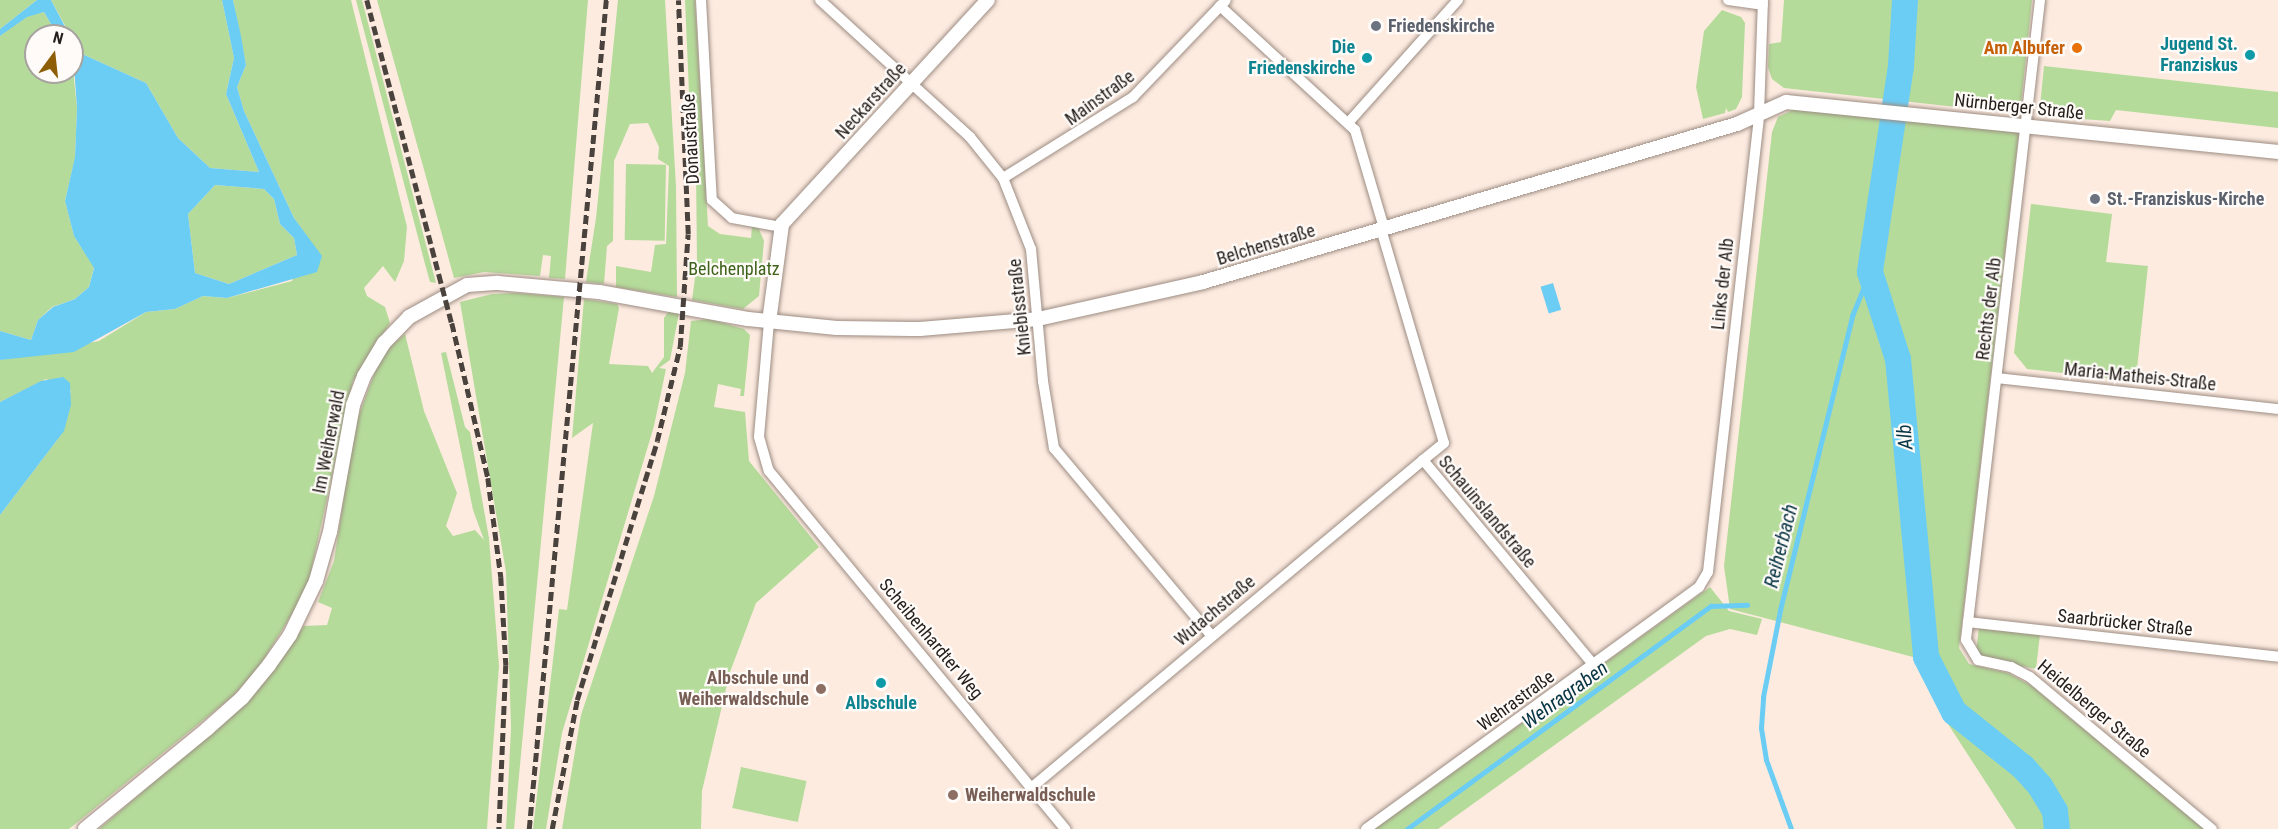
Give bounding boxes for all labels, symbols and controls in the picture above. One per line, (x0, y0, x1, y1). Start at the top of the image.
place label: Friedenskirche (1388, 15, 1495, 37)
marker: Friedenskirche (1369, 19, 1383, 33)
north arrow (24, 24, 84, 84)
text: N (51, 28, 65, 49)
place label: Jugend St. Franziskus (2160, 34, 2238, 76)
place label: Die Friedenskirche (1248, 37, 1355, 80)
place label: Am Albufer (1984, 37, 2065, 59)
marker: Am Albufer (2070, 41, 2084, 55)
marker: Jugend St. Franziskus (2243, 48, 2257, 62)
marker: Die Friedenskirche (1360, 51, 1374, 65)
street label: Neckarstraße (831, 58, 911, 144)
street label: Mainstraße (1061, 66, 1139, 130)
street label: Nürnberger Straße (1953, 89, 2085, 125)
street label: Donaustraße (678, 93, 704, 185)
place label: St.-Franziskus-Kirche (2107, 188, 2264, 210)
marker: St.-Franziskus-Kirche (2088, 192, 2102, 206)
street label: Belchenstraße (1214, 220, 1318, 270)
street label: Links der Alb (1707, 237, 1739, 331)
street label: Rechts der Alb (1972, 257, 2006, 361)
park label: Belchenplatz (688, 258, 780, 280)
street label: Kniebisstraße (1004, 258, 1036, 356)
street label: Maria-Matheis-Straße (2063, 358, 2217, 396)
street label: Im Weiherwald (308, 389, 350, 495)
water label: Alb (1892, 423, 1918, 451)
street label: Schauinslandstraße (1434, 451, 1540, 573)
water label: Reiherbach (1759, 502, 1803, 590)
street label: Wutachstraße (1170, 571, 1260, 651)
street label: Scheibenhardter Weg (874, 574, 988, 704)
street label: Saarbrücker Straße (2056, 605, 2194, 641)
street label: Heidelberger Straße (2033, 655, 2155, 763)
water label: Wehragraben (1517, 656, 1613, 734)
street label: Wehrastraße (1473, 666, 1559, 736)
place label: Albschule und Weiherwaldschule (678, 668, 809, 710)
marker: Albschule (874, 676, 888, 690)
marker: Albschule und Weiherwaldschule (814, 682, 828, 696)
place label: Albschule (845, 692, 917, 714)
place label: Weiherwaldschule (965, 784, 1096, 806)
marker: Weiherwaldschule (946, 788, 960, 802)

